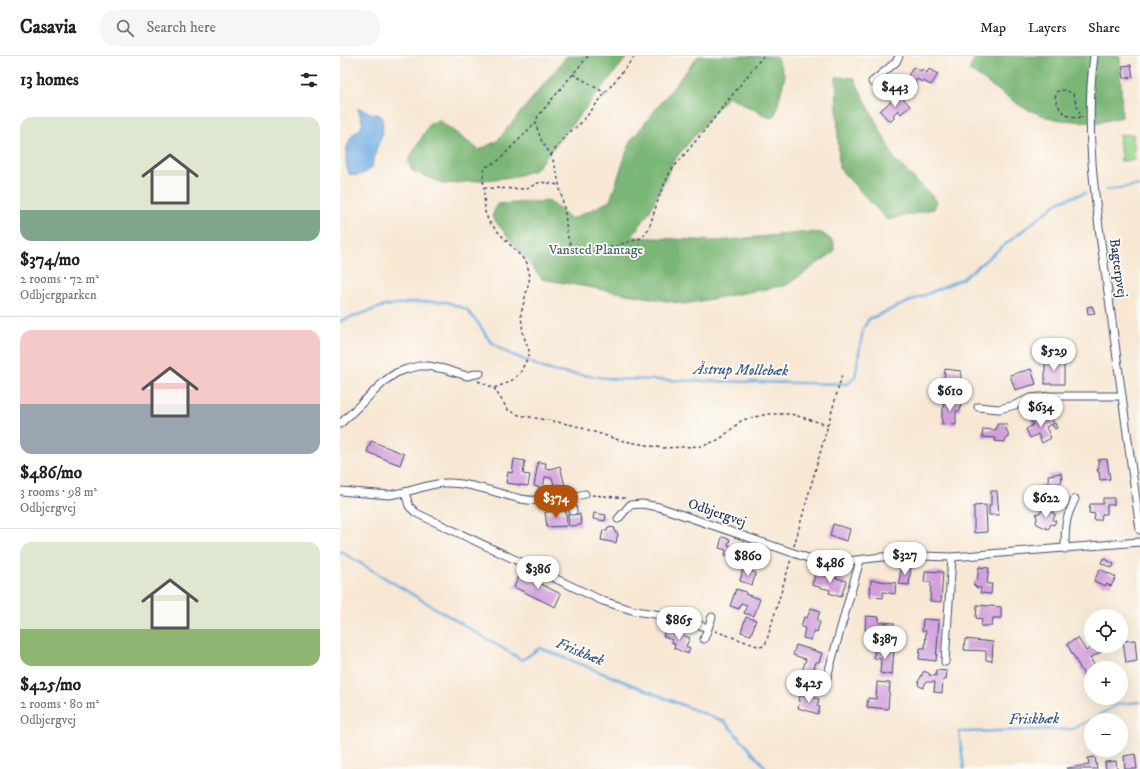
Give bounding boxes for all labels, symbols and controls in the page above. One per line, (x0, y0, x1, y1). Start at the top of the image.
search box (100, 10, 380, 46)
text: Casavia (20, 16, 76, 39)
icon: search (114, 17, 136, 39)
text: Search here (146, 18, 216, 37)
text: Map (980, 19, 1006, 37)
text: Layers (1028, 19, 1066, 37)
text: Share (1088, 19, 1120, 37)
text: 13 homes (20, 69, 79, 91)
icon: filters (298, 69, 320, 91)
pin: $443 (871, 74, 919, 108)
text: $443 (882, 79, 908, 95)
icon: home (134, 143, 206, 215)
street label: Bagterpvej (1105, 237, 1131, 299)
park label: Vansted Plantage (548, 241, 644, 259)
text: $374/mo (20, 249, 80, 271)
text: 2 rooms · 72 m² (20, 271, 99, 287)
text: Odbjergparken (20, 287, 97, 303)
pin: $529 (1030, 338, 1078, 372)
text: $529 (1041, 343, 1067, 359)
icon: home (134, 356, 206, 428)
water label: Åstrup Møllebæk (691, 360, 789, 380)
pin: $610 (926, 378, 974, 412)
text: $610 (937, 383, 963, 399)
pin: $634 (1017, 394, 1065, 428)
text: $634 (1028, 399, 1054, 415)
text: $486/mo (20, 462, 82, 484)
text: 3 rooms · 98 m² (20, 484, 97, 500)
pin: $374 (532, 485, 580, 519)
pin: $622 (1022, 485, 1070, 519)
text: $374 (543, 490, 569, 506)
text: $622 (1033, 490, 1059, 506)
street label: Odbjergvej (686, 495, 748, 531)
text: Odbjergvej (20, 500, 76, 516)
pin: $327 (881, 542, 929, 576)
pin: $860 (724, 543, 772, 577)
text: $327 (893, 547, 917, 563)
text: $860 (734, 548, 762, 564)
pin: $486 (806, 550, 854, 584)
text: $486 (816, 555, 844, 571)
pin: $386 (514, 556, 562, 590)
text: $386 (525, 561, 551, 577)
icon: home (134, 568, 206, 640)
pin: $865 (655, 607, 703, 641)
map controls (1084, 609, 1128, 757)
button: locate (1084, 609, 1128, 653)
text: $865 (666, 612, 692, 628)
pin: $387 (861, 626, 909, 660)
text: $387 (872, 631, 898, 647)
water label: Friskbæk (553, 634, 608, 671)
button: + (1084, 661, 1128, 705)
pin: $425 (785, 670, 833, 704)
text: $425/mo (20, 674, 81, 696)
text: $425 (795, 675, 823, 691)
text: 2 rooms · 80 m² (20, 696, 99, 712)
water label: Friskbæk (1009, 709, 1060, 729)
text: Odbjergvej (20, 712, 76, 728)
button: − (1084, 713, 1128, 757)

